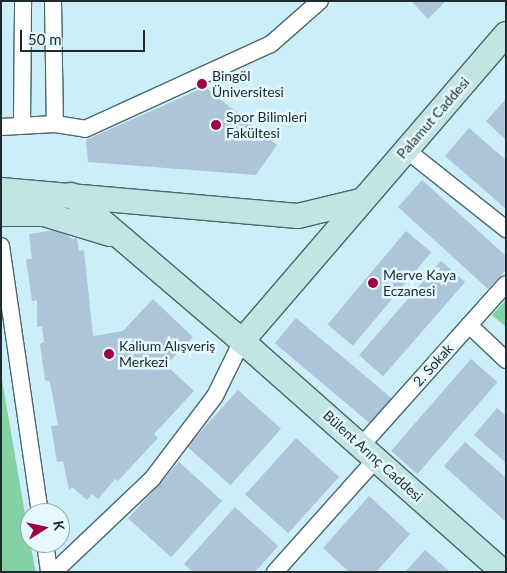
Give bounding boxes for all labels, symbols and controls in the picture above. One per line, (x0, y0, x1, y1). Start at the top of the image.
scale bar (22, 20, 148, 52)
text: 50 m (28, 30, 62, 48)
place label: Bingöl Üniversitesi (212, 68, 284, 100)
street label: Palamut Caddesi (393, 74, 473, 162)
marker: Bingöl Üniversitesi (196, 78, 208, 90)
place label: Spor Bilimleri Fakültesi (226, 109, 308, 142)
marker: Spor Bilimleri Fakültesi (210, 119, 222, 131)
place label: Merve Kaya Eczanesi (383, 267, 456, 300)
marker: Merve Kaya Eczanesi (367, 277, 379, 289)
place label: Kalium Alışveriş Merkezi (119, 338, 216, 371)
street label: 2. Sokak (409, 340, 457, 390)
marker: Kalium Alışveriş Merkezi (103, 348, 115, 360)
street label: Bülent Arınç Caddesi (320, 407, 426, 505)
north arrow (20, 503, 70, 553)
text: K (50, 519, 68, 532)

